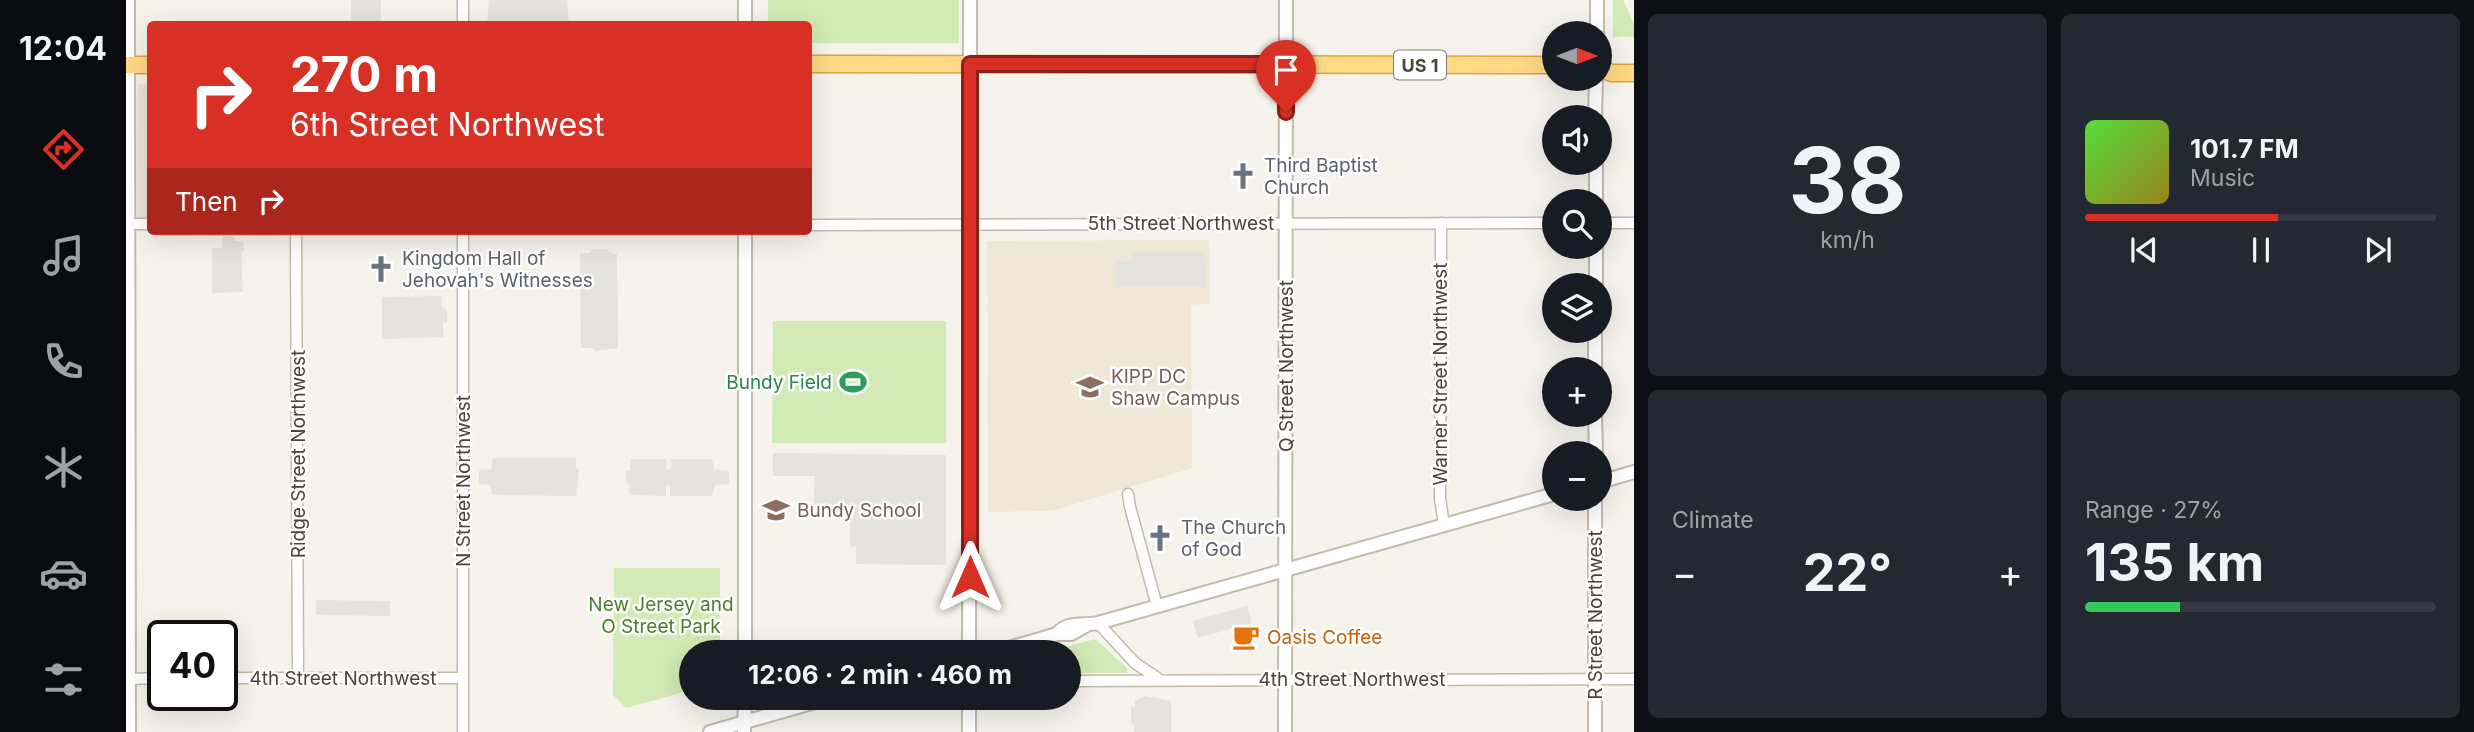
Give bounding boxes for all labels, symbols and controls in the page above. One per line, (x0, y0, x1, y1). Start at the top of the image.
north arrow (1542, 21, 1612, 91)
map controls (1542, 21, 1612, 511)
text: 12:04 (19, 29, 107, 68)
pin (1256, 40, 1316, 112)
text: 270 m (290, 45, 438, 104)
icon: right (175, 49, 266, 140)
icon: arrive (1267, 51, 1305, 89)
road number: US 1 (1394, 51, 1446, 80)
text: 6th Street Northwest (290, 105, 604, 144)
button: sound (1542, 105, 1612, 175)
icon: directions (39, 125, 88, 174)
text: 38 (1789, 125, 1906, 235)
text: 101.7 FM (2190, 133, 2299, 164)
place label: Third Baptist Church (1264, 154, 1378, 199)
church icon: Third Baptist Church (1228, 161, 1258, 191)
text: Music (2190, 164, 2255, 192)
icon: right (252, 182, 290, 220)
text: Then (175, 186, 238, 217)
button: search (1542, 189, 1612, 259)
street label: 5th Street Northwest (1088, 212, 1274, 235)
text: km/h (1820, 226, 1875, 254)
icon: music (39, 231, 88, 280)
icon: previous (2125, 231, 2163, 269)
icon: pause (2242, 231, 2280, 269)
icon: next (2359, 231, 2397, 269)
place label: Kingdom Hall of Jehovah's Witnesses (402, 247, 593, 292)
church icon: Kingdom Hall of Jehovah's Witnesses (366, 254, 396, 284)
street label: Warner Street Northwest (1429, 263, 1452, 485)
button: layers (1542, 273, 1612, 343)
street label: Q Street Northwest (1275, 280, 1298, 452)
icon: phone (39, 337, 88, 386)
street label: Ridge Street Northwest (287, 350, 310, 558)
button: + (1542, 357, 1612, 427)
place label: KIPP DC Shaw Campus (1111, 365, 1240, 410)
sports icon: Bundy Field (838, 367, 868, 397)
place label: Bundy Field (726, 371, 832, 394)
school or university icon: KIPP DC Shaw Campus (1075, 372, 1105, 402)
street label: N Street Northwest (452, 395, 475, 567)
button: − (1542, 441, 1612, 511)
icon: climate (39, 443, 88, 492)
school or university icon: Bundy School (761, 495, 791, 525)
text: Range · 27% (2085, 496, 2223, 524)
place label: Bundy School (797, 499, 921, 522)
text: Climate (1672, 506, 1754, 534)
place label: The Church of God (1181, 516, 1286, 561)
church icon: The Church of God (1145, 523, 1175, 553)
street label: R Street Northwest (1584, 530, 1607, 700)
text: 135 km (2085, 531, 2264, 594)
position arrow (933, 540, 1007, 614)
text: 22° (1803, 541, 1892, 604)
icon: car (39, 549, 88, 598)
text: − (1672, 550, 1697, 596)
text: + (1998, 550, 2023, 596)
park label: New Jersey and O Street Park (588, 593, 734, 638)
speed limit sign: 40 (147, 620, 238, 711)
cafe icon: Oasis Coffee (1231, 622, 1261, 652)
place label: Oasis Coffee (1267, 626, 1382, 649)
icon: filters (39, 655, 88, 704)
text: 12:06 · 2 min · 460 m (748, 659, 1012, 690)
street label: 4th Street Northwest (249, 667, 437, 690)
street label: 4th Street Northwest (1258, 668, 1446, 691)

